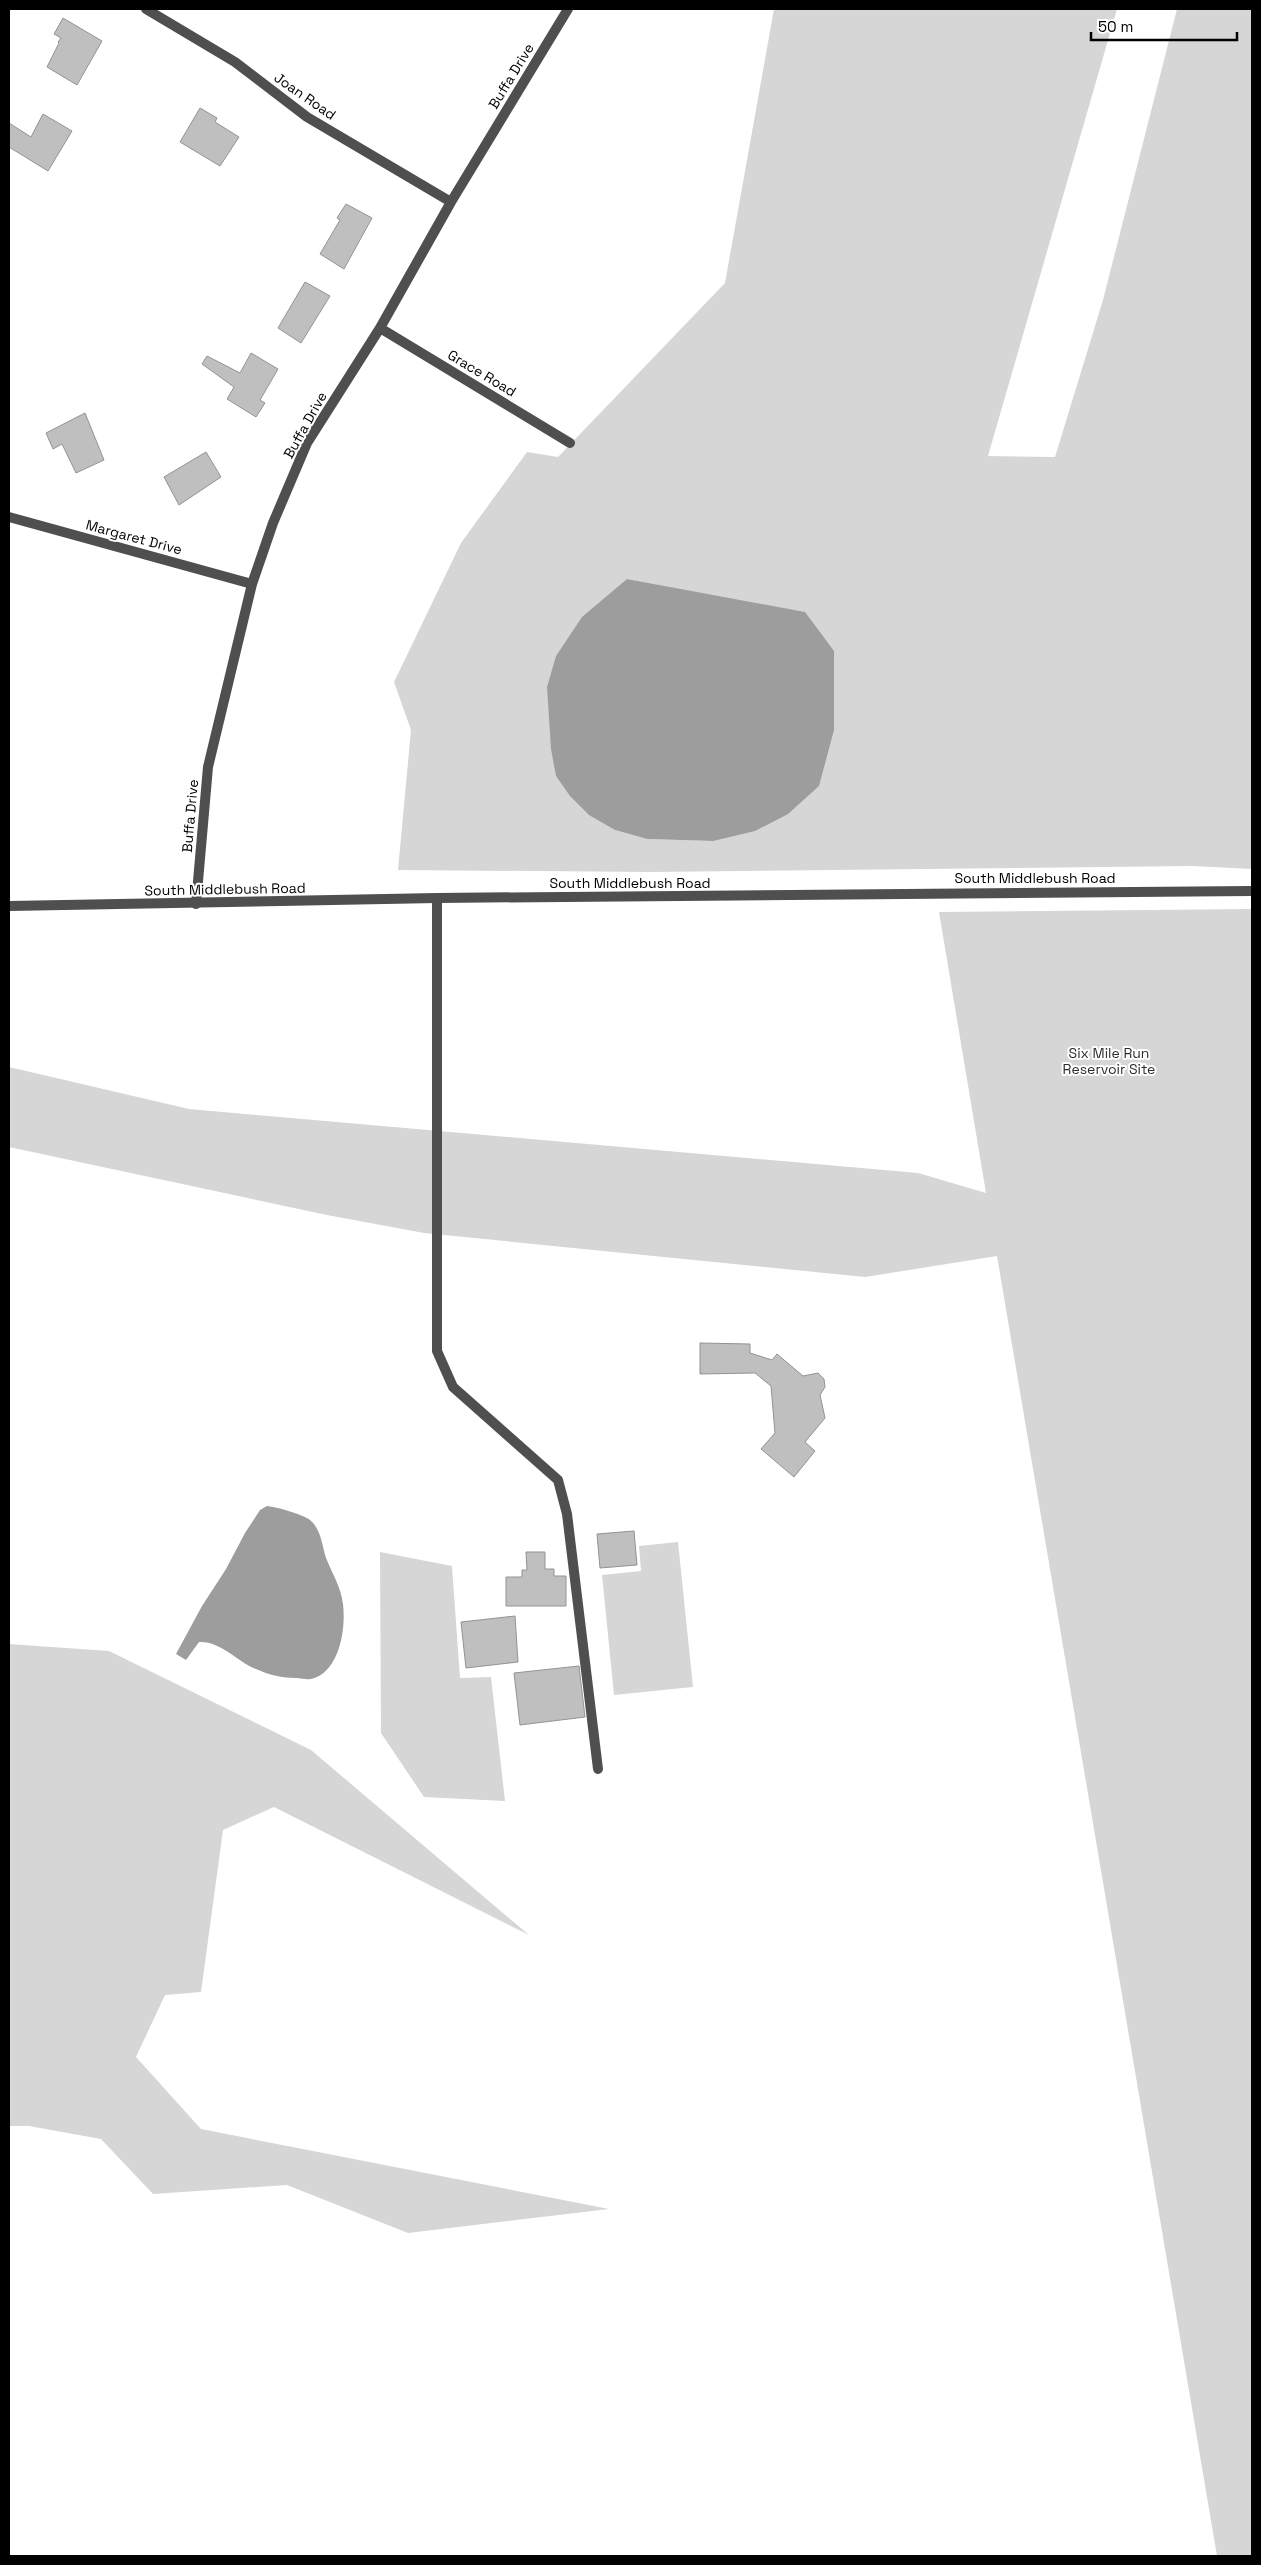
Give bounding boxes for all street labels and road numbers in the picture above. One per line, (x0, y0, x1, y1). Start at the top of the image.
street label: Buffa Drive (484, 40, 538, 112)
street label: Joan Road (271, 68, 339, 124)
street label: Grace Road (444, 346, 520, 400)
street label: Buffa Drive (279, 388, 331, 462)
street label: Margaret Drive (84, 516, 184, 558)
street label: Buffa Drive (178, 779, 202, 853)
street label: South Middlebush Road (954, 869, 1116, 887)
street label: South Middlebush Road (549, 874, 711, 892)
street label: South Middlebush Road (144, 879, 306, 899)

